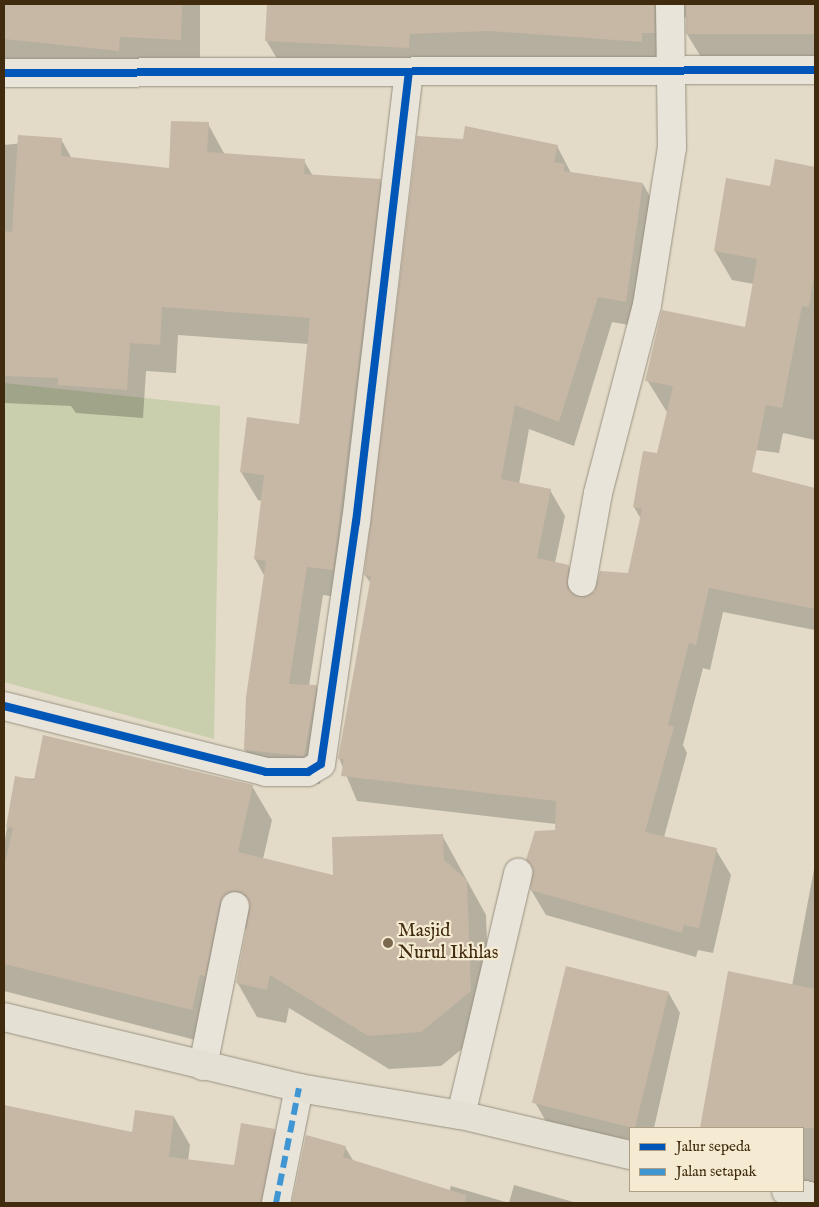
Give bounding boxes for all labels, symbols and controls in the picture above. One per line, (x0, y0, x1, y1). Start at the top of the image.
place label: Masjid Nurul Ikhlas (398, 921, 499, 965)
marker: Masjid Nurul Ikhlas (382, 937, 394, 949)
legend (629, 1127, 804, 1192)
text: Jalur sepeda (676, 1137, 750, 1156)
text: Jalan setapak (676, 1162, 757, 1181)

